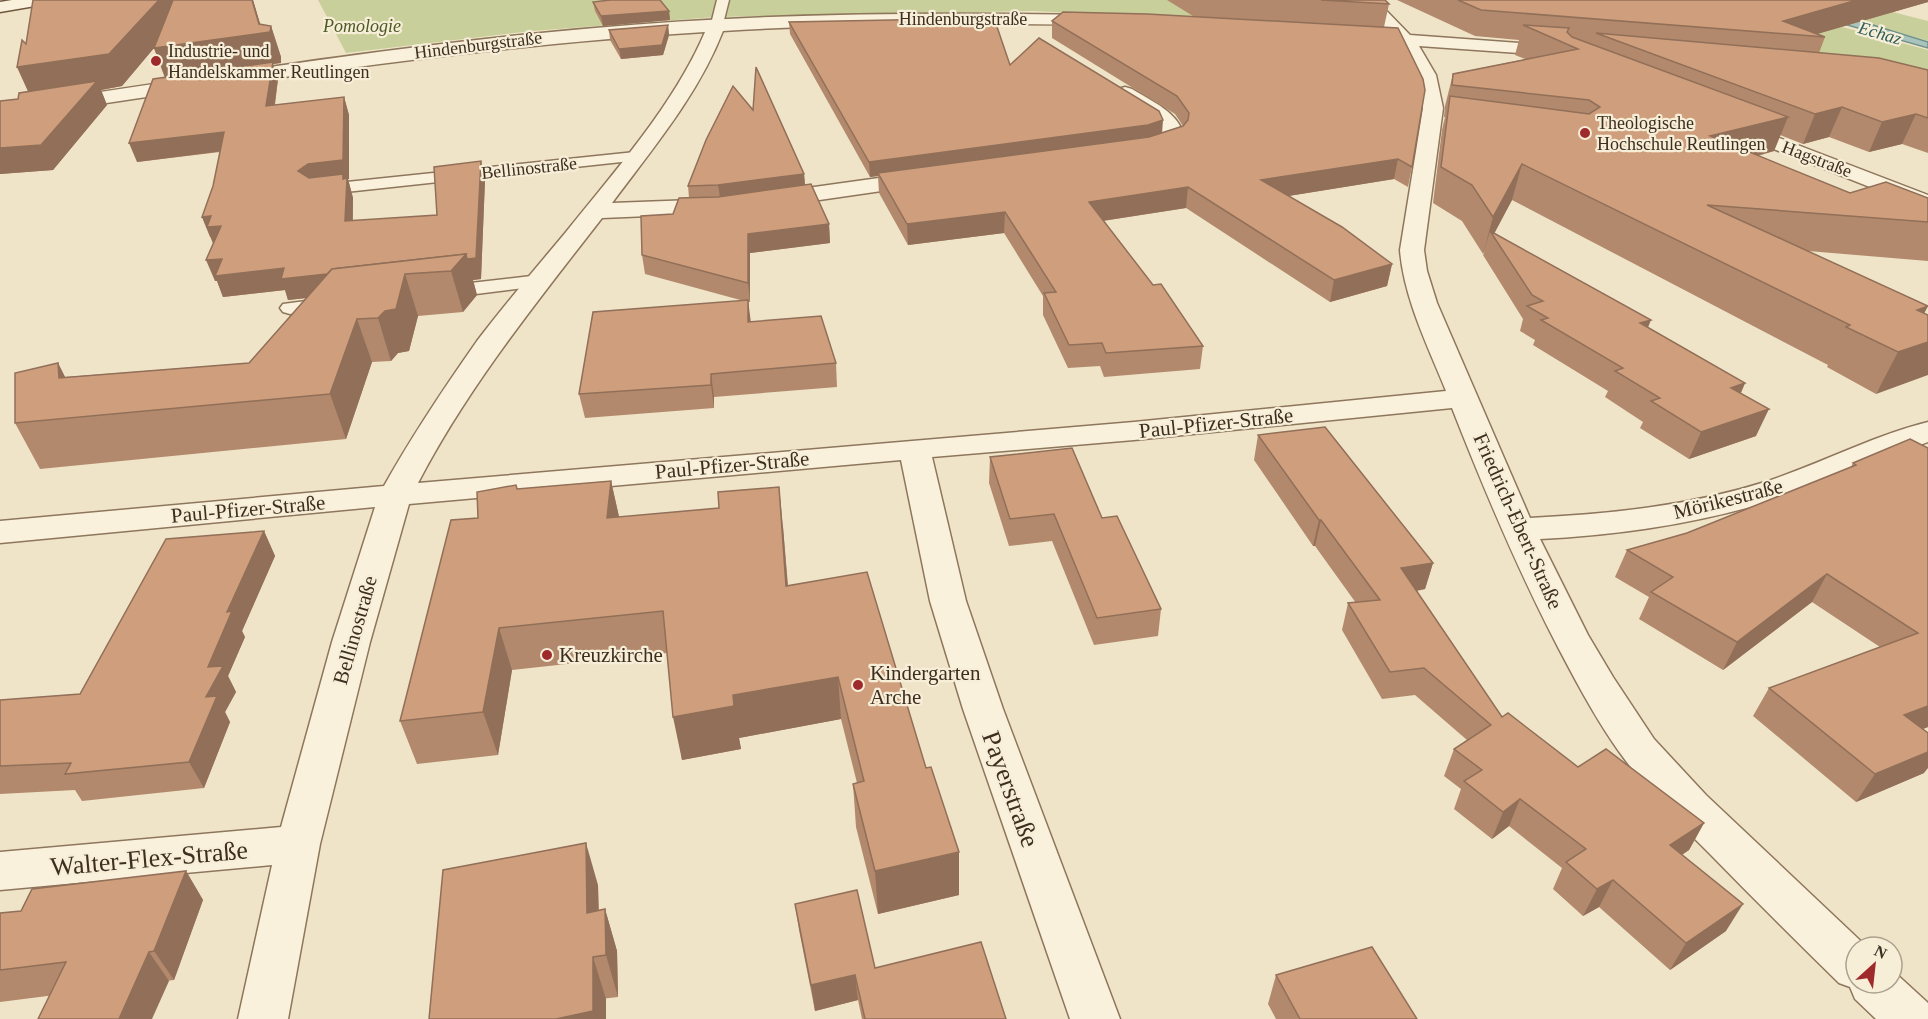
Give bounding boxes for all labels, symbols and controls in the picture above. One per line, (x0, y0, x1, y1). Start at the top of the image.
street label: Hindenburgstraße (899, 9, 1027, 29)
park label: Pomologie (322, 16, 401, 36)
water label: Echaz (1855, 17, 1904, 49)
street label: Hindenburgstraße (413, 27, 543, 63)
place label: Industrie- und Handelskammer Reutlingen (168, 41, 369, 82)
marker: Industrie- und Handelskammer Reutlingen (149, 54, 163, 68)
place label: Theologische Hochschule Reutlingen (1597, 113, 1765, 154)
marker: Theologische Hochschule Reutlingen (1578, 126, 1592, 140)
street label: Hagstraße (1779, 137, 1855, 181)
street label: Bellinostraße (480, 153, 578, 183)
street label: Paul-Pfizer-Straße (1138, 403, 1294, 443)
street label: Friedrich-Ebert-Straße (1468, 429, 1568, 613)
street label: Paul-Pfizer-Straße (654, 446, 810, 484)
street label: Mörikestraße (1671, 474, 1785, 524)
street label: Paul-Pfizer-Straße (170, 490, 326, 528)
street label: Bellinostraße (328, 573, 382, 687)
place label: Kreuzkirche (559, 643, 663, 667)
marker: Kreuzkirche (540, 648, 554, 662)
place label: Kindergarten Arche (870, 661, 981, 709)
marker: Kindergarten Arche (851, 678, 865, 692)
street label: Payerstraße (976, 727, 1045, 851)
street label: Walter-Flex-Straße (49, 835, 249, 882)
north arrow (1844, 935, 1904, 995)
text: N (1872, 942, 1890, 962)

